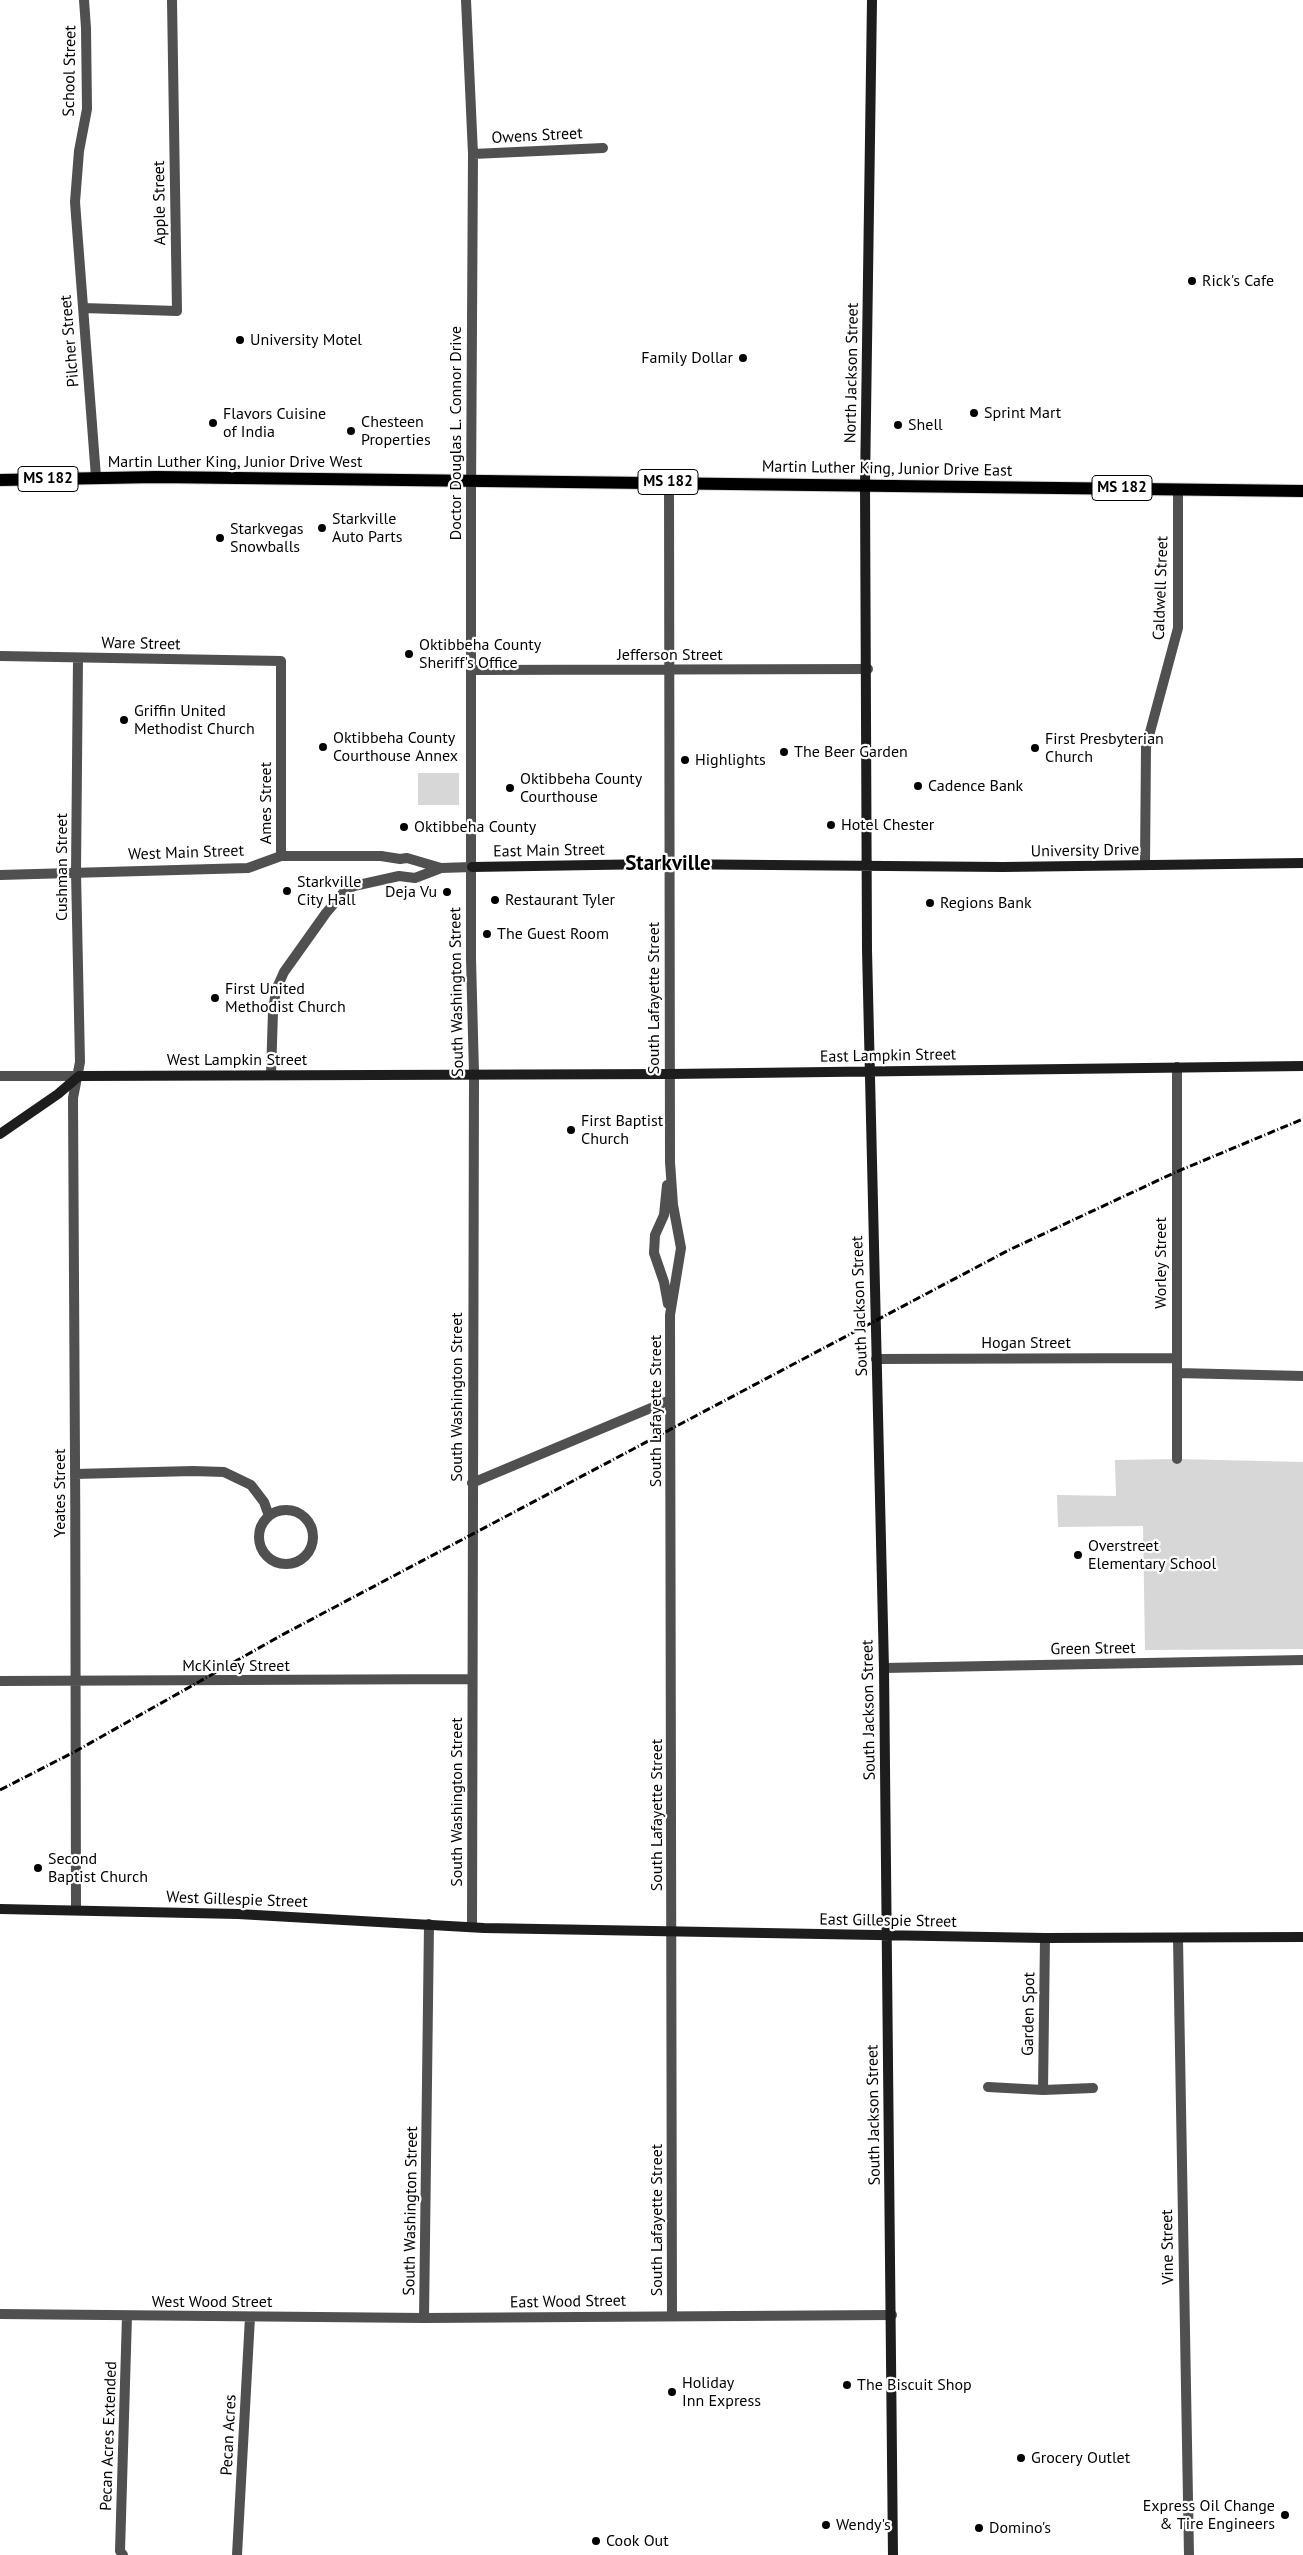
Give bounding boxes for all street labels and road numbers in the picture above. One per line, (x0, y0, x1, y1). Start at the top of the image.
street label: School Street (60, 25, 80, 117)
street label: Owens Street (491, 124, 583, 148)
street label: Apple Street (150, 161, 170, 245)
street label: Pilcher Street (56, 294, 84, 388)
street label: North Jackson Street (841, 303, 863, 443)
street label: Doctor Douglas L. Connor Drive (446, 326, 466, 540)
street label: Martin Luther King, Junior Drive West (108, 452, 362, 472)
street label: Martin Luther King, Junior Drive East (762, 457, 1012, 481)
road number: MS 182 (18, 466, 78, 492)
road number: MS 182 (638, 470, 698, 494)
road number: MS 182 (1092, 476, 1152, 500)
street label: Caldwell Street (1150, 536, 1172, 640)
street label: Ware Street (101, 634, 181, 654)
street label: Jefferson Street (617, 645, 723, 665)
street label: Ames Street (256, 762, 276, 844)
street label: Cushman Street (52, 813, 72, 921)
street label: East Main Street (493, 840, 605, 862)
street label: University Drive (1031, 840, 1139, 862)
street label: West Main Street (128, 841, 244, 865)
street label: South Washington Street (446, 907, 468, 1077)
street label: South Lafayette Street (644, 922, 664, 1074)
street label: East Lampkin Street (820, 1045, 956, 1067)
street label: West Lampkin Street (167, 1050, 307, 1070)
street label: Worley Street (1151, 1217, 1171, 1309)
street label: South Jackson Street (848, 1235, 872, 1377)
street label: South Washington Street (447, 1312, 467, 1482)
street label: Hogan Street (981, 1333, 1071, 1353)
street label: South Lafayette Street (646, 1335, 666, 1487)
street label: Yeates Street (50, 1449, 70, 1537)
street label: South Jackson Street (858, 1639, 880, 1781)
street label: Green Street (1050, 1639, 1136, 1659)
street label: McKinley Street (182, 1656, 290, 1676)
street label: South Washington Street (447, 1717, 467, 1887)
street label: South Lafayette Street (647, 1739, 667, 1891)
street label: West Gillespie Street (166, 1888, 308, 1912)
street label: East Gillespie Street (819, 1910, 957, 1932)
street label: Garden Spot (1019, 1972, 1039, 2056)
street label: South Jackson Street (863, 2044, 885, 2186)
street label: South Washington Street (400, 2126, 422, 2296)
street label: South Lafayette Street (647, 2144, 667, 2296)
street label: Vine Street (1158, 2209, 1178, 2285)
street label: East Wood Street (510, 2291, 626, 2313)
street label: West Wood Street (152, 2292, 272, 2312)
street label: Pecan Acres Extended (97, 2361, 121, 2511)
street label: Pecan Acres (217, 2394, 241, 2476)

